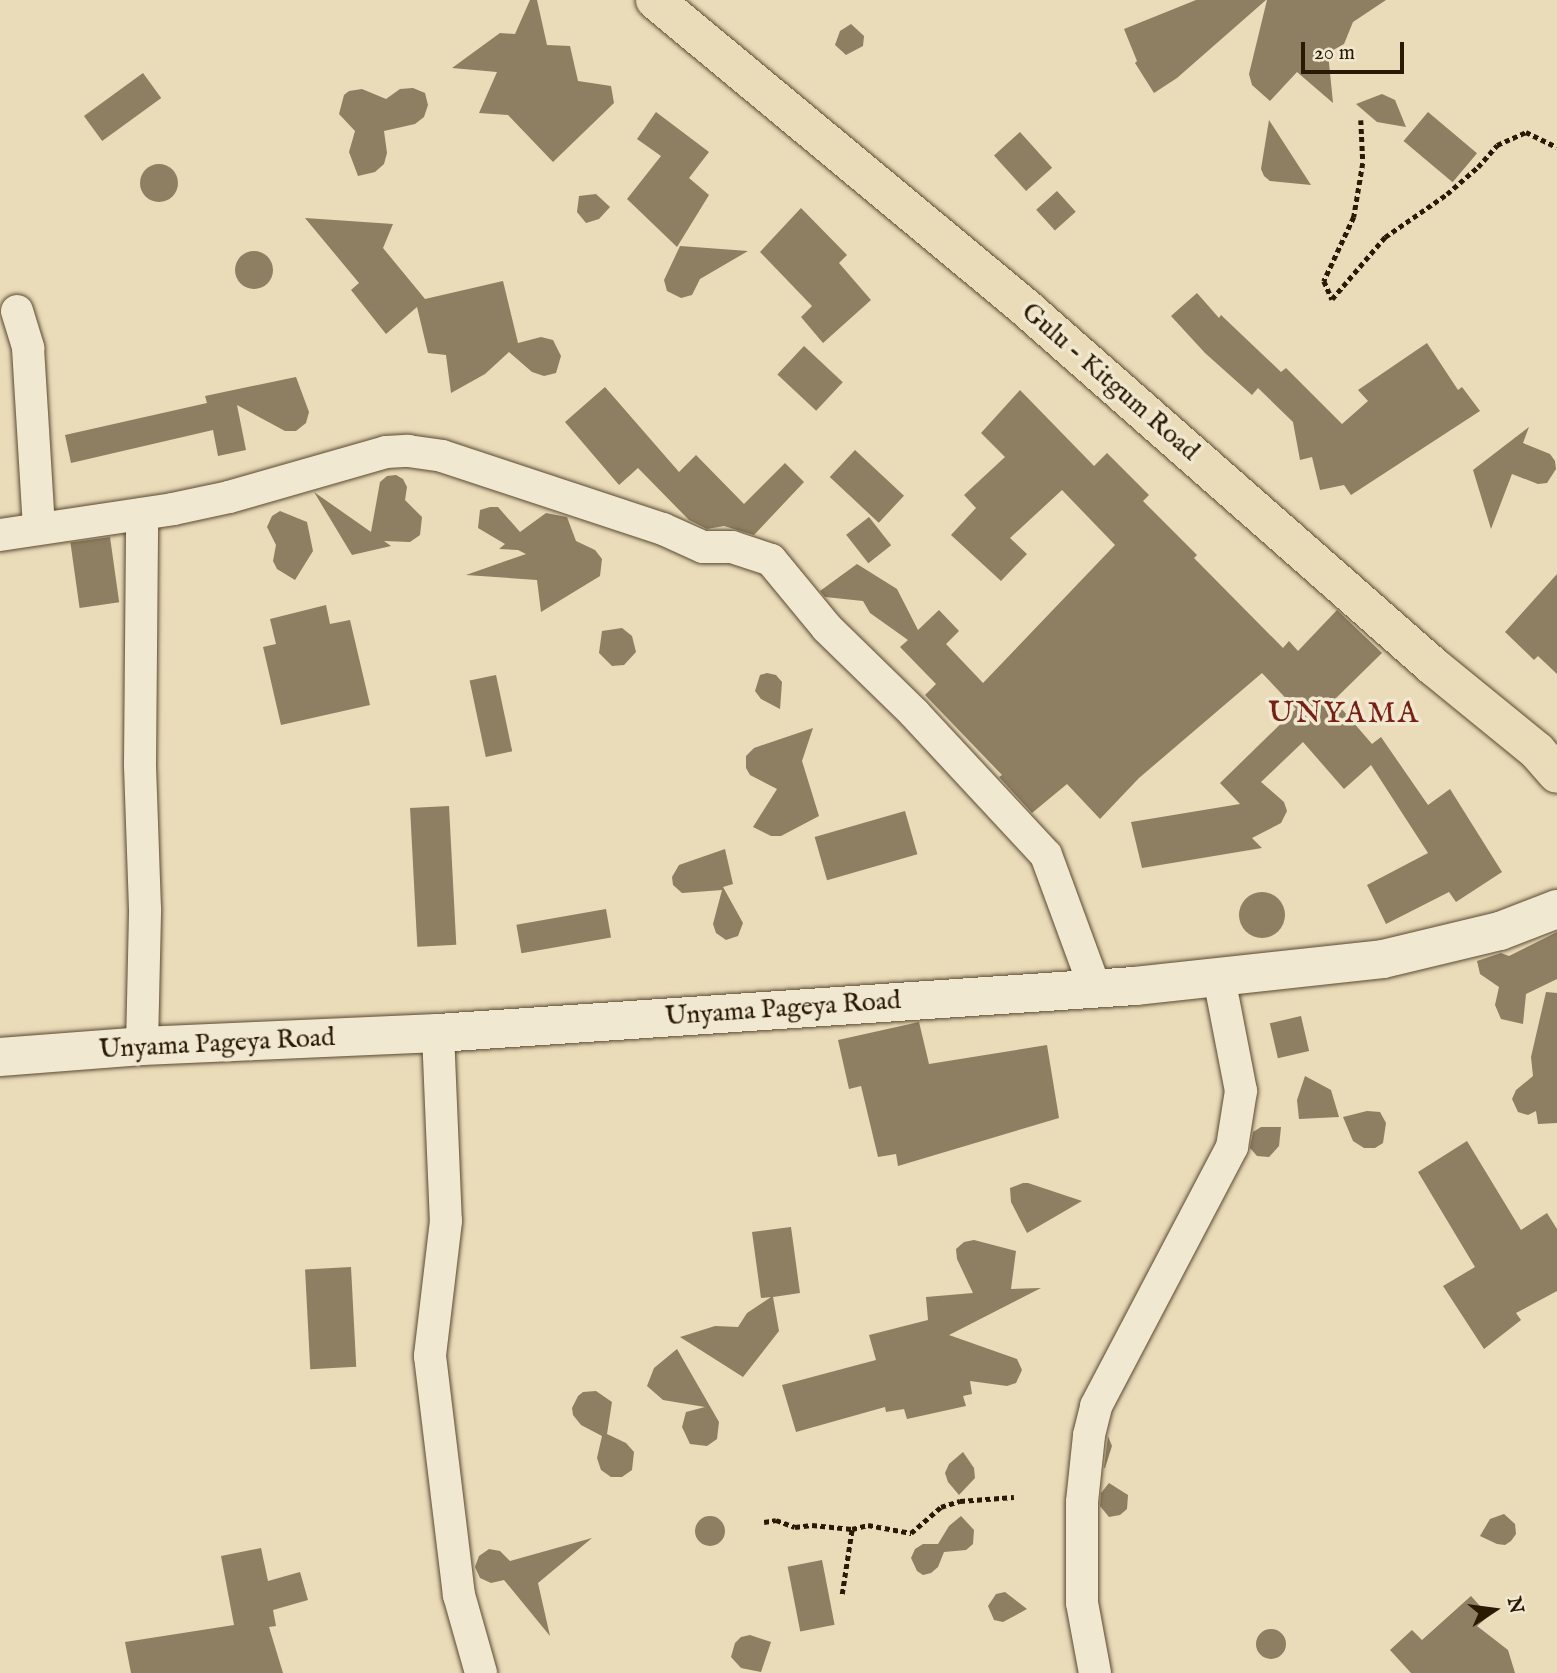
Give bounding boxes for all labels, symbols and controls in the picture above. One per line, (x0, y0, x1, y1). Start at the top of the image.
scale bar (1305, 28, 1408, 72)
text: 20 m (1314, 40, 1355, 67)
street label: Gulu - Kitgum Road (1015, 296, 1205, 468)
district label: UNYAMA (1269, 696, 1419, 732)
street label: Unyama Pageya Road (664, 985, 902, 1033)
street label: Unyama Pageya Road (98, 1022, 336, 1066)
north arrow (1459, 1575, 1529, 1645)
text: N (1501, 1595, 1528, 1616)

